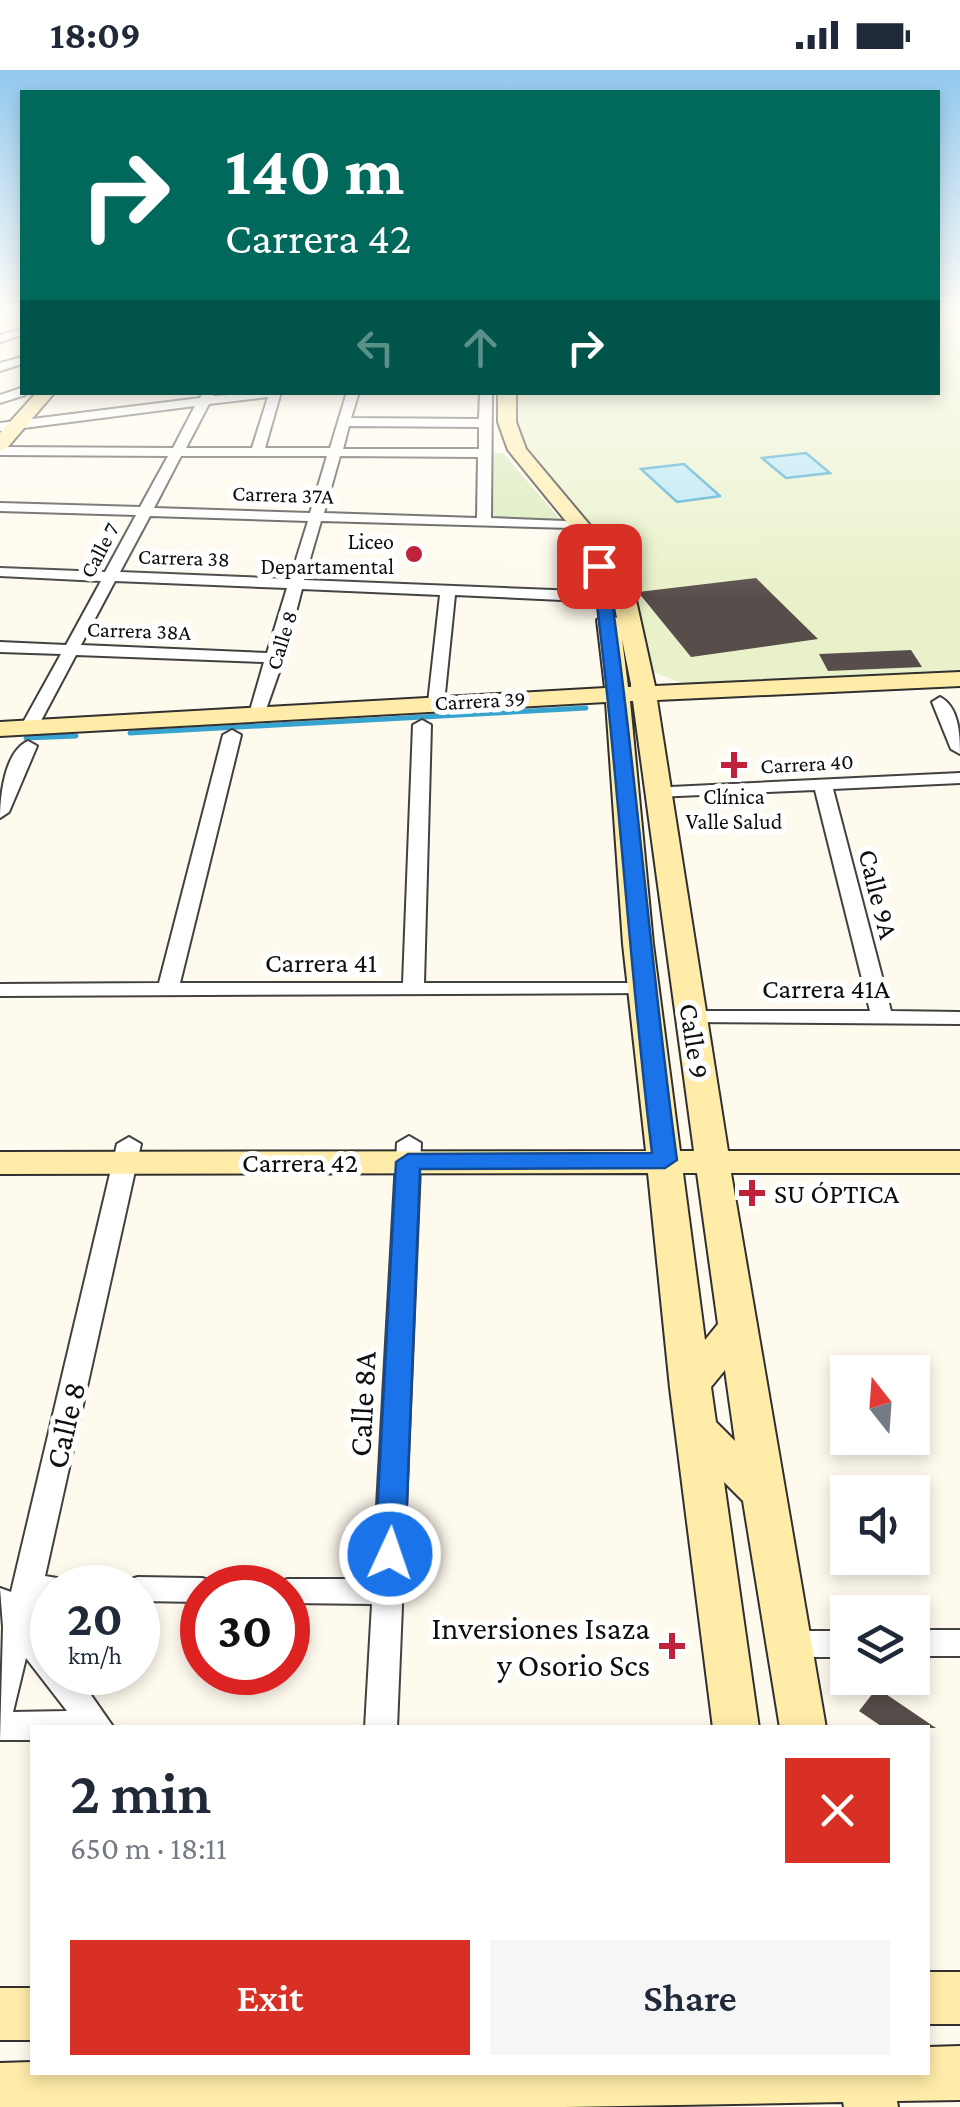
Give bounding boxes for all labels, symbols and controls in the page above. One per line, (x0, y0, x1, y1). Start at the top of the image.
text: 18:09 (50, 14, 141, 56)
icon: right (60, 130, 190, 260)
text: 140 m (225, 131, 404, 209)
text: Carrera 42 (225, 213, 411, 263)
icon: left (348, 320, 403, 375)
icon: ahead (453, 320, 508, 375)
icon: right (558, 320, 613, 375)
street label: Carrera 37A (232, 480, 335, 509)
street label: Calle 7 (75, 519, 124, 582)
pin (557, 524, 642, 609)
place label: Liceo Departamental (260, 529, 394, 579)
icon: arrive (572, 539, 627, 594)
street label: Carrera 38 (138, 543, 230, 572)
marker: Liceo Departamental (403, 543, 425, 565)
street label: Calle 8 (261, 608, 302, 673)
street label: Carrera 38A (86, 616, 192, 645)
street label: Carrera 39 (434, 686, 526, 715)
street label: Carrera 40 (760, 749, 854, 778)
marker: Clínica Valle Salud (721, 752, 747, 778)
place label: Clínica Valle Salud (686, 784, 783, 834)
street label: Calle 9A (852, 846, 905, 942)
street label: Carrera 41 (265, 947, 377, 978)
street label: Carrera 41A (762, 973, 890, 1004)
street label: Calle 9 (673, 1001, 716, 1081)
street label: Carrera 42 (242, 1147, 358, 1178)
place label: SU ÓPTICA (774, 1178, 899, 1209)
marker: SU ÓPTICA (739, 1180, 765, 1206)
street label: Calle 8A (341, 1349, 383, 1458)
north arrow (830, 1355, 930, 1455)
map controls (830, 1355, 930, 1695)
street label: Calle 8 (38, 1378, 92, 1472)
button: sound (830, 1475, 930, 1575)
position arrow (338, 1502, 442, 1606)
speed limit sign: 30 (180, 1565, 310, 1695)
text: 20 (67, 1590, 123, 1646)
button: layers (830, 1595, 930, 1695)
place label: Inversiones Isaza y Osorio Scs (431, 1610, 650, 1683)
marker: Inversiones Isaza y Osorio Scs (659, 1633, 685, 1659)
text: km/h (68, 1642, 122, 1669)
button: close (785, 1758, 890, 1863)
text: 2 min (70, 1759, 211, 1826)
text: 650 m · 18:11 (70, 1830, 227, 1866)
button: Exit (70, 1940, 470, 2055)
button: Share (490, 1940, 890, 2055)

